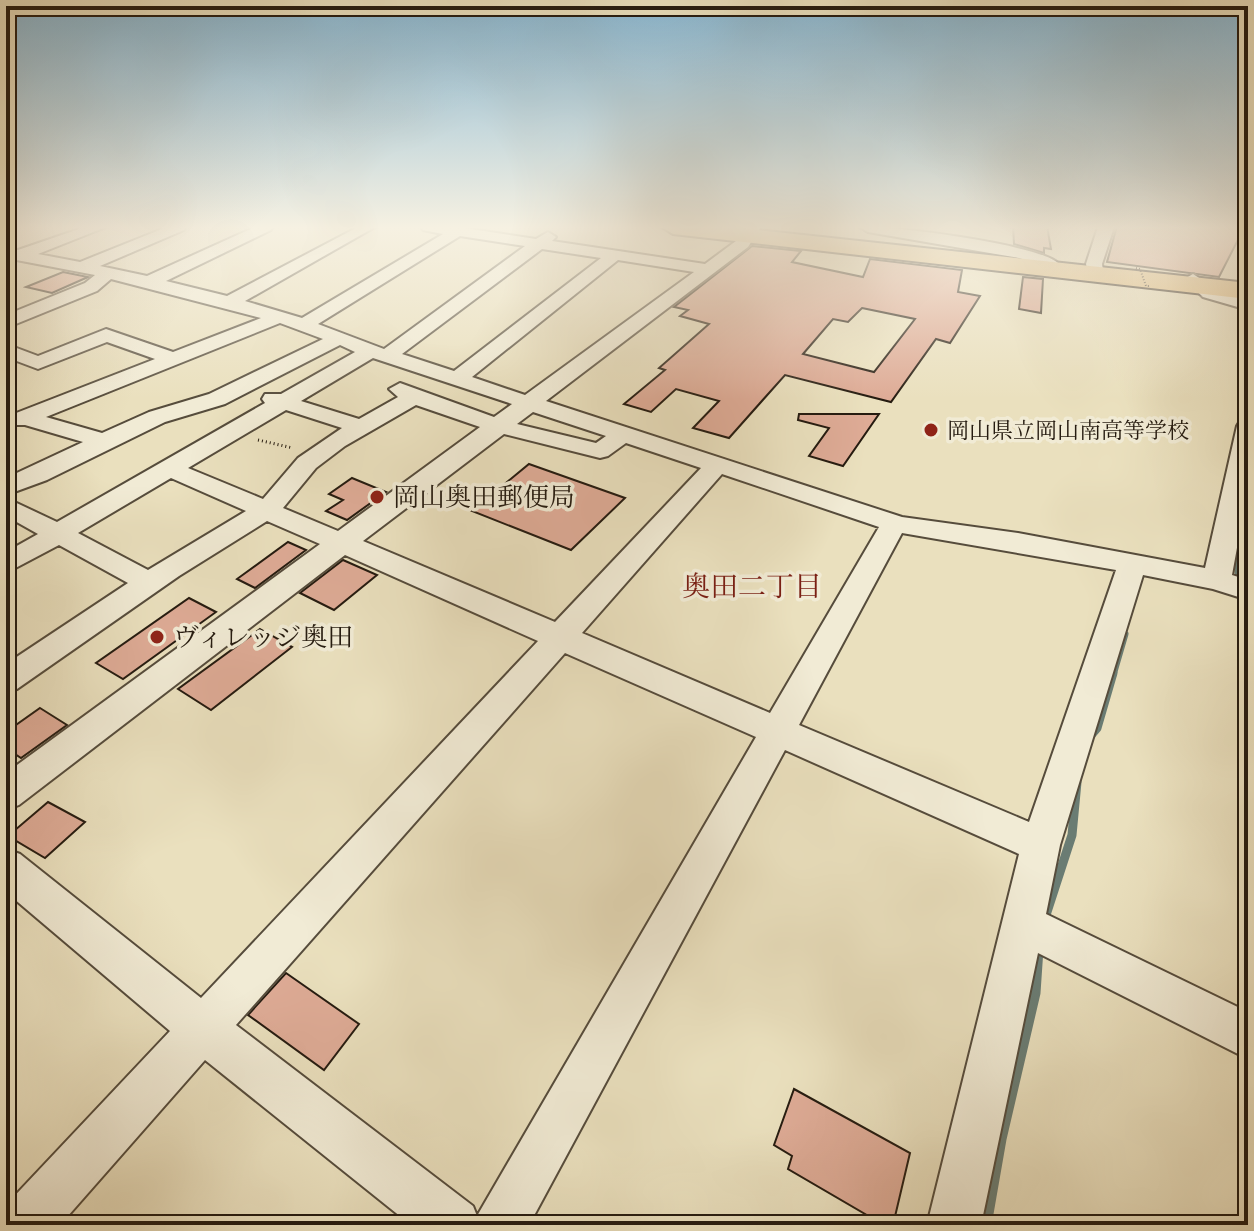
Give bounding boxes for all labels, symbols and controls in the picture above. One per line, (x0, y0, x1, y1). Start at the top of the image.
place label: 岡山県立岡山南高等学校 (947, 418, 1189, 444)
marker: 岡山県立岡山南高等学校 (922, 421, 940, 439)
place label: 岡山奥田郵便局 (393, 482, 575, 513)
marker: 岡山奥田郵便局 (368, 488, 386, 506)
district label: 奥田二丁目 (682, 570, 822, 603)
place label: ヴィレッジ奥田 (173, 622, 353, 653)
marker: ヴィレッジ奥田 (148, 628, 166, 646)

